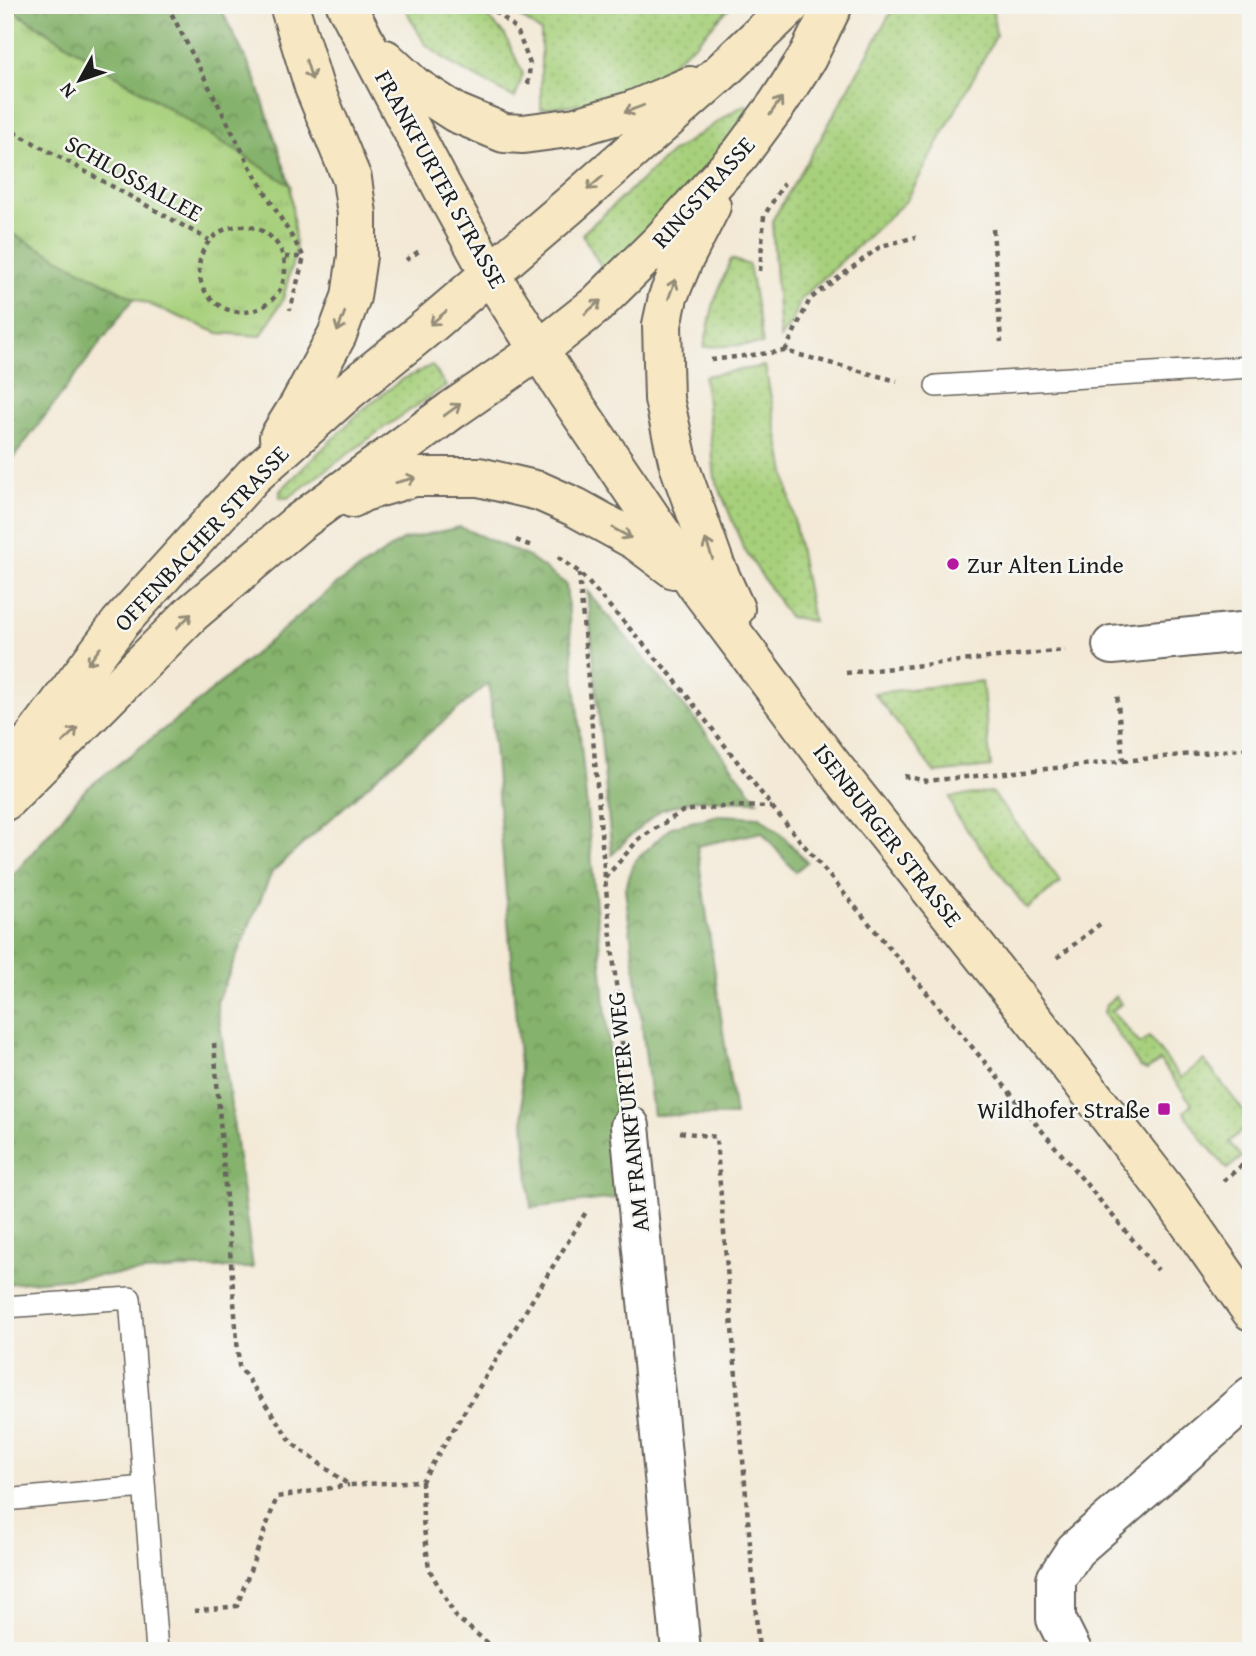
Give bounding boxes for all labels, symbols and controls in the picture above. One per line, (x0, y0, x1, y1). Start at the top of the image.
north arrow (46, 46, 116, 116)
one-way arrow (303, 59, 316, 81)
street label: FRANKFURTER STRASSE (366, 64, 516, 294)
text: N (52, 77, 82, 105)
one-way arrow (769, 96, 783, 116)
one-way arrow (624, 103, 646, 116)
street label: SCHLOSSALLEE (59, 126, 209, 230)
street label: RINGSTRASSE (643, 128, 763, 256)
one-way arrow (587, 175, 605, 191)
one-way arrow (667, 278, 679, 300)
one-way arrow (583, 299, 601, 315)
one-way arrow (430, 310, 448, 326)
one-way arrow (334, 311, 347, 333)
one-way arrow (442, 403, 461, 417)
street label: OFFENBACHER STRASSE (105, 437, 297, 639)
one-way arrow (394, 473, 417, 486)
one-way arrow (611, 526, 631, 540)
one-way arrow (702, 538, 714, 560)
place label: Zur Alten Linde (967, 547, 1124, 582)
marker: Zur Alten Linde (945, 556, 961, 572)
one-way arrow (175, 613, 192, 630)
one-way arrow (87, 647, 102, 665)
one-way arrow (62, 726, 79, 743)
street label: ISENBURGER STRASSE (805, 736, 971, 934)
street label: AM FRANKFURTER WEG (598, 990, 658, 1234)
place label: Wildhofer Straße (977, 1092, 1150, 1127)
marker: Wildhofer Straße (1156, 1101, 1172, 1117)

